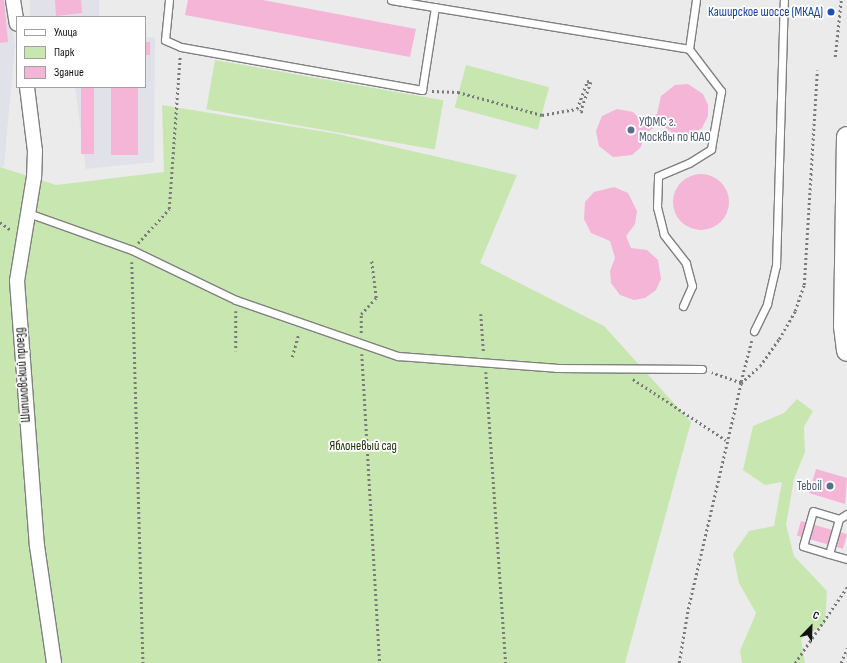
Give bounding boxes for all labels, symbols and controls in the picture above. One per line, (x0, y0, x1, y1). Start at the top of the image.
place label: Каширское шоссе (МКАД) (708, 4, 823, 20)
marker: Каширское шоссе (МКАД) (826, 7, 836, 17)
legend (16, 16, 146, 88)
text: Улица (54, 25, 77, 40)
text: Парк (54, 45, 74, 60)
text: Здание (54, 65, 84, 80)
place label: УФМС г. Москвы по ЮАО (639, 115, 711, 146)
marker: УФМС г. Москвы по ЮАО (626, 125, 636, 135)
street label: Шипиловский проезд (12, 327, 34, 423)
park label: Яблоневый сад (329, 438, 397, 454)
place label: Teboil (797, 478, 822, 494)
marker: Teboil (825, 481, 835, 491)
north arrow (791, 607, 831, 647)
text: С (811, 608, 821, 623)

